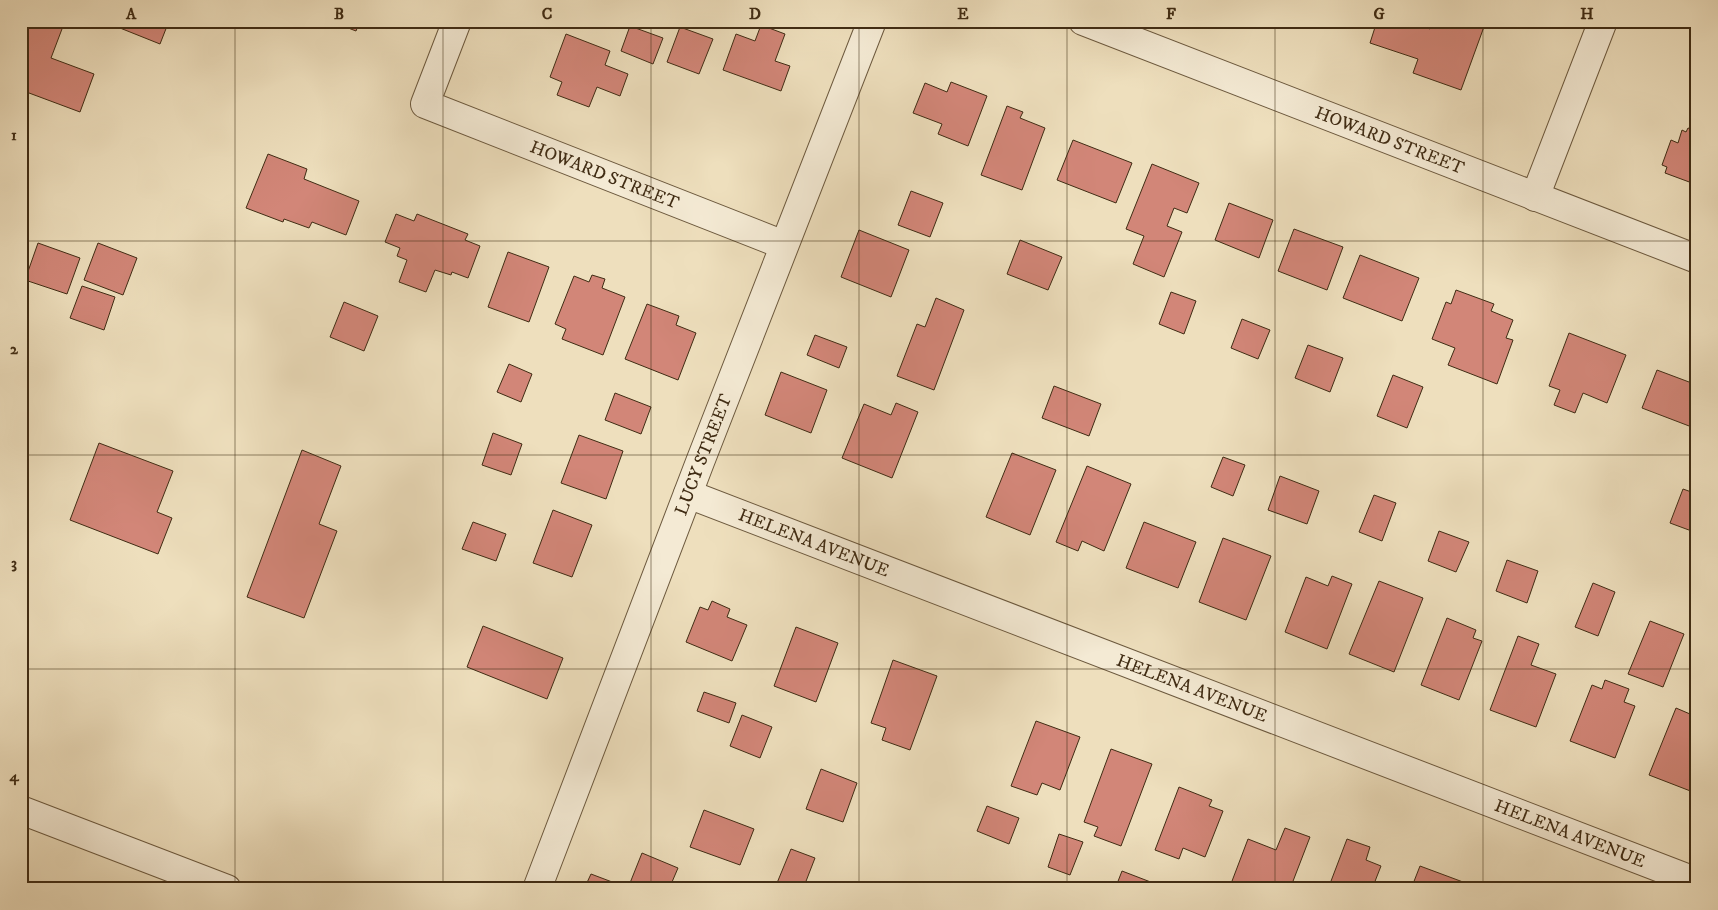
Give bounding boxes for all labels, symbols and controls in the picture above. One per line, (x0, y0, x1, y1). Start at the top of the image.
text: A (125, 4, 137, 24)
text: B (334, 4, 344, 24)
text: C (542, 4, 552, 24)
text: D (749, 4, 761, 24)
text: E (957, 4, 969, 24)
text: F (1166, 4, 1176, 24)
text: G (1373, 4, 1385, 24)
text: H (1580, 4, 1594, 24)
street label: HOWARD STREET (1312, 102, 1468, 180)
text: 1 (11, 125, 17, 145)
street label: HOWARD STREET (527, 136, 682, 215)
text: 2 (10, 339, 19, 359)
street label: LUCY STREET (671, 391, 737, 519)
street label: HELENA AVENUE (735, 504, 892, 582)
text: 3 (11, 553, 17, 573)
street label: HELENA AVENUE (1113, 650, 1270, 728)
text: 4 (8, 766, 19, 786)
street label: HELENA AVENUE (1491, 795, 1648, 873)

